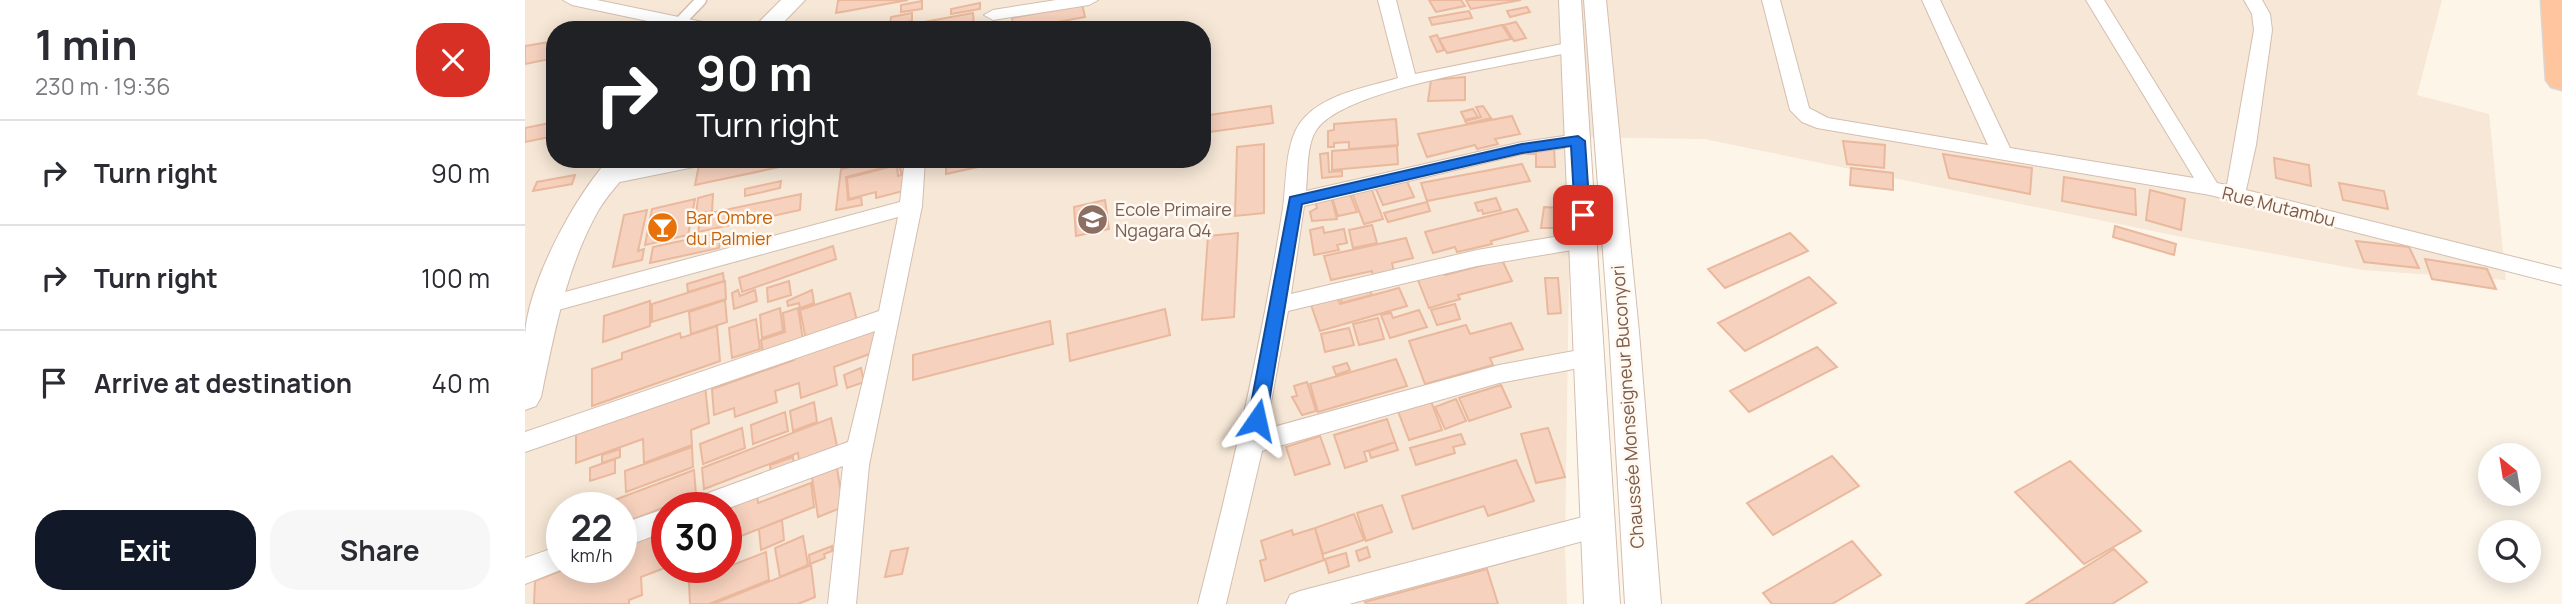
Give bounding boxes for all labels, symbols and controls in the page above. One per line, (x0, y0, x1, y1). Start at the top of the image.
text: 1 min (35, 15, 138, 73)
button: close (416, 23, 490, 97)
text: 90 m (696, 39, 813, 106)
icon: right (581, 49, 672, 140)
text: 230 m · 19:36 (35, 70, 170, 102)
text: Turn right (696, 103, 839, 147)
icon: right (35, 154, 73, 192)
text: Turn right (94, 155, 218, 191)
text: 90 m (431, 155, 490, 191)
street label: Rue Mutambu (2220, 180, 2338, 232)
pin (1553, 185, 1613, 245)
icon: arrive (1564, 196, 1602, 234)
place label: Ecole Primaire Ngagara Q4 (1115, 197, 1232, 242)
school or university icon: Ecole Primaire Ngagara Q4 (1075, 202, 1109, 236)
place label: Bar Ombre du Palmier (686, 205, 773, 250)
bar icon: Bar Ombre du Palmier (646, 210, 680, 244)
icon: right (35, 259, 73, 297)
text: Turn right (94, 260, 218, 296)
text: 100 m (421, 260, 490, 296)
street label: Chaussée Monseigneur Buconyori (1605, 265, 1649, 549)
icon: arrive (35, 364, 73, 402)
text: Arrive at destination (94, 365, 352, 401)
text: 40 m (432, 365, 490, 401)
position arrow (1220, 383, 1294, 457)
north arrow (2478, 443, 2541, 506)
map controls (2478, 443, 2541, 583)
speed limit sign: 30 (651, 492, 742, 583)
text: 22 (571, 504, 612, 552)
button: Exit (35, 510, 256, 590)
button: Share (270, 510, 490, 590)
button: search (2478, 520, 2541, 583)
text: km/h (571, 543, 612, 567)

